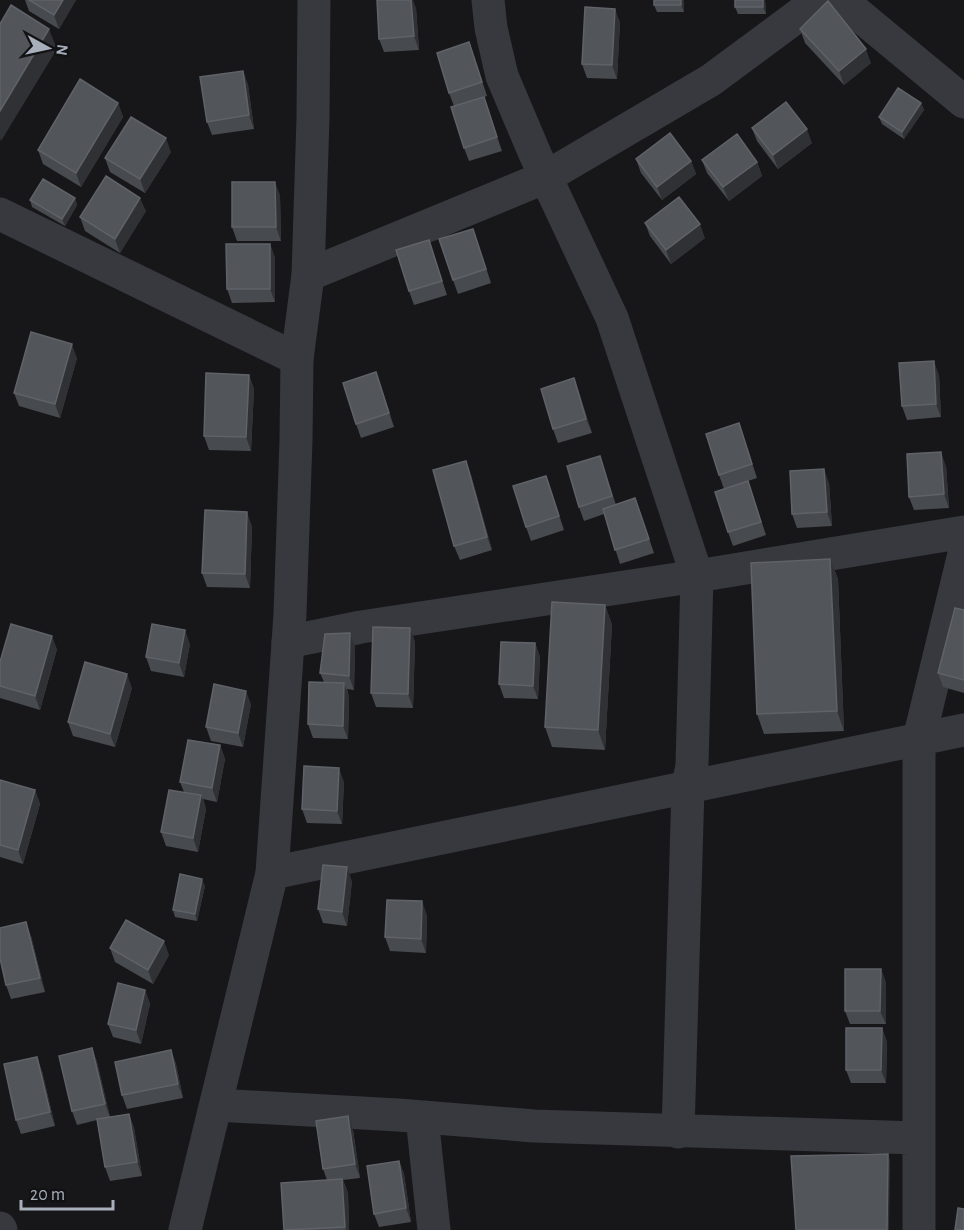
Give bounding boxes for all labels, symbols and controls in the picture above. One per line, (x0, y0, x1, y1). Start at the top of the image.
north arrow (18, 18, 78, 78)
text: N (53, 43, 71, 57)
scale bar (21, 1173, 112, 1211)
text: 20 m (30, 1186, 65, 1204)

